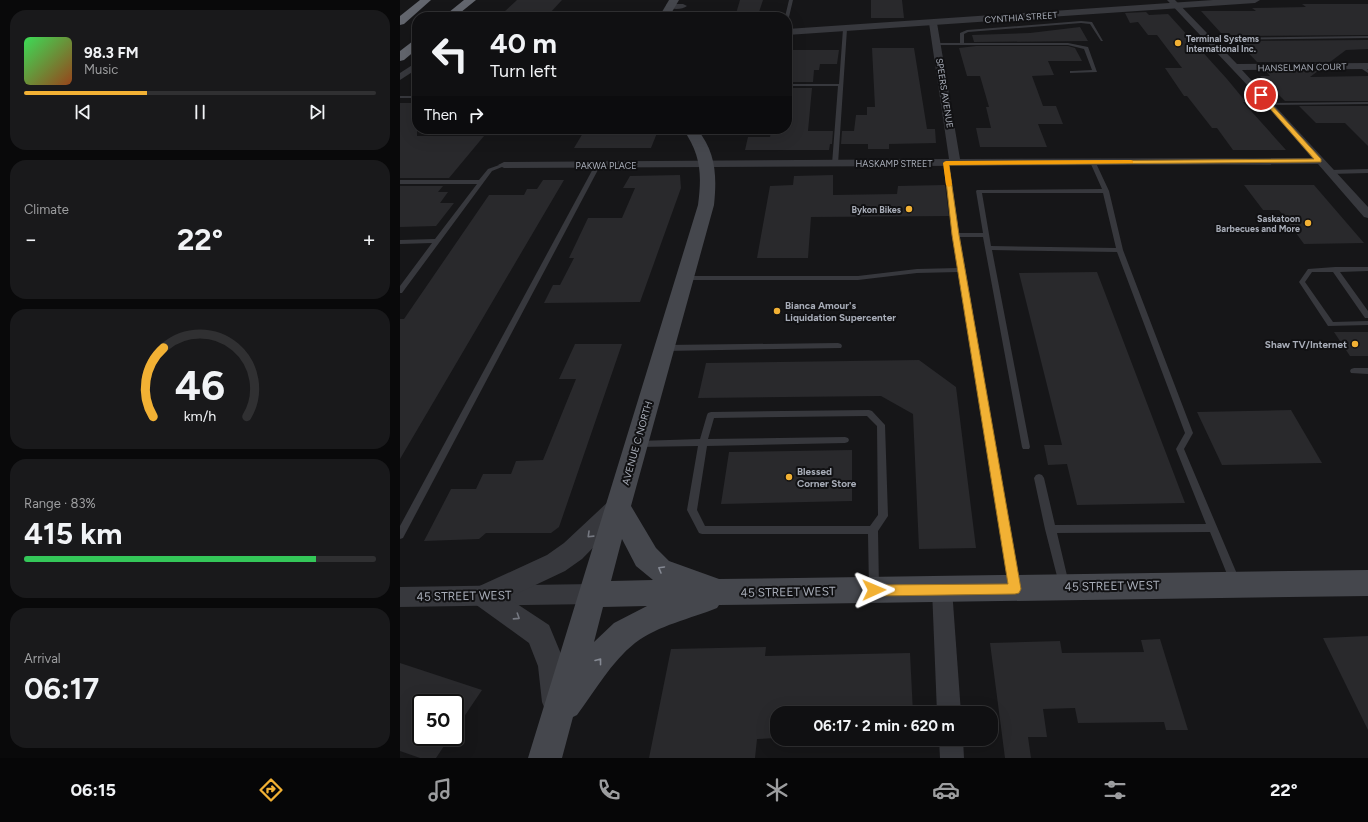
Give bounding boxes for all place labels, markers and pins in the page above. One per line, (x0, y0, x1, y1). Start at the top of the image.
place label: Terminal Systems International Inc. (1186, 33, 1260, 54)
marker: Terminal Systems International Inc. (1173, 38, 1183, 48)
pin (1244, 78, 1278, 112)
place label: Bykon Bikes (852, 204, 902, 215)
marker: Bykon Bikes (904, 204, 914, 214)
place label: Saskatoon Barbecues and More (1216, 213, 1300, 234)
marker: Saskatoon Barbecues and More (1303, 218, 1313, 228)
place label: Bianca Amour's Liquidation Supercenter (785, 299, 896, 324)
marker: Bianca Amour's Liquidation Supercenter (772, 306, 782, 316)
place label: Shaw TV/Internet (1265, 338, 1347, 351)
marker: Shaw TV/Internet (1350, 339, 1360, 349)
place label: Blessed Corner Store (797, 465, 857, 490)
marker: Blessed Corner Store (784, 472, 794, 482)

